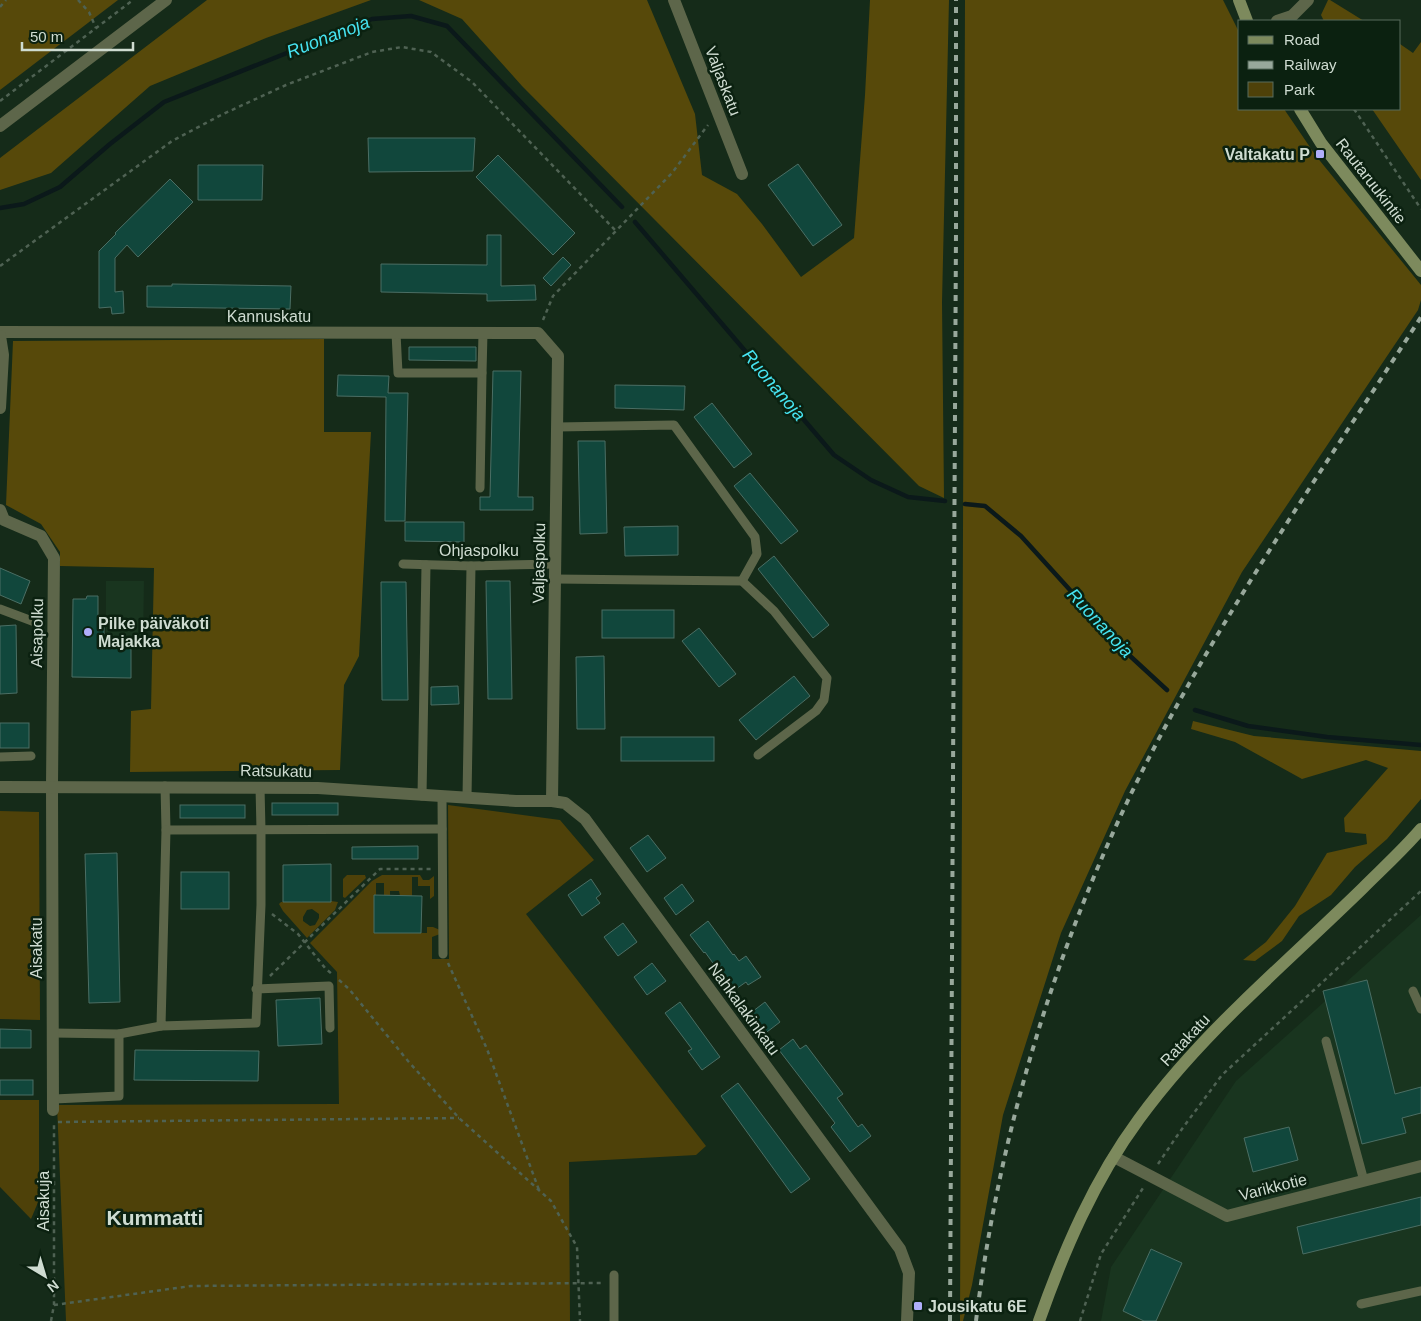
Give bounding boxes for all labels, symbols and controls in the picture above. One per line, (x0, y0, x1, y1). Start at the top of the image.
water label: Ruonanoja (284, 12, 372, 62)
scale bar (22, 20, 134, 52)
legend (1238, 20, 1401, 110)
text: 50 m (30, 28, 63, 45)
text: Road (1284, 31, 1320, 48)
street label: Valjaskatu (702, 44, 744, 118)
text: Railway (1284, 56, 1337, 73)
text: Park (1284, 81, 1315, 98)
street label: Rautaruukintie (1333, 135, 1410, 227)
place label: Valtakatu P (1225, 146, 1310, 163)
marker: Valtakatu P (1314, 148, 1326, 160)
street label: Kannuskatu (227, 308, 311, 325)
water label: Ruonanoja (738, 345, 810, 425)
street label: Valjaspolku (530, 523, 548, 603)
street label: Ohjaspolku (439, 542, 519, 559)
water label: Ruonanoja (1063, 584, 1137, 662)
street label: Aisapolku (28, 598, 46, 668)
place label: Pilke päiväkoti Majakka (98, 615, 209, 650)
marker: Pilke päiväkoti Majakka (82, 626, 94, 638)
street label: Ratsukatu (240, 762, 312, 780)
street label: Aisakatu (28, 917, 45, 979)
street label: Nahkalakinkatu (705, 960, 783, 1058)
street label: Ratakatu (1157, 1011, 1213, 1069)
street label: Varikkotie (1237, 1170, 1309, 1204)
street label: Aisakuja (35, 1171, 52, 1231)
district label: Kummatti (107, 1206, 203, 1229)
north arrow (20, 1251, 70, 1301)
text: N (44, 1277, 62, 1296)
place label: Jousikatu 6E (928, 1298, 1027, 1315)
marker: Jousikatu 6E (912, 1300, 924, 1312)

